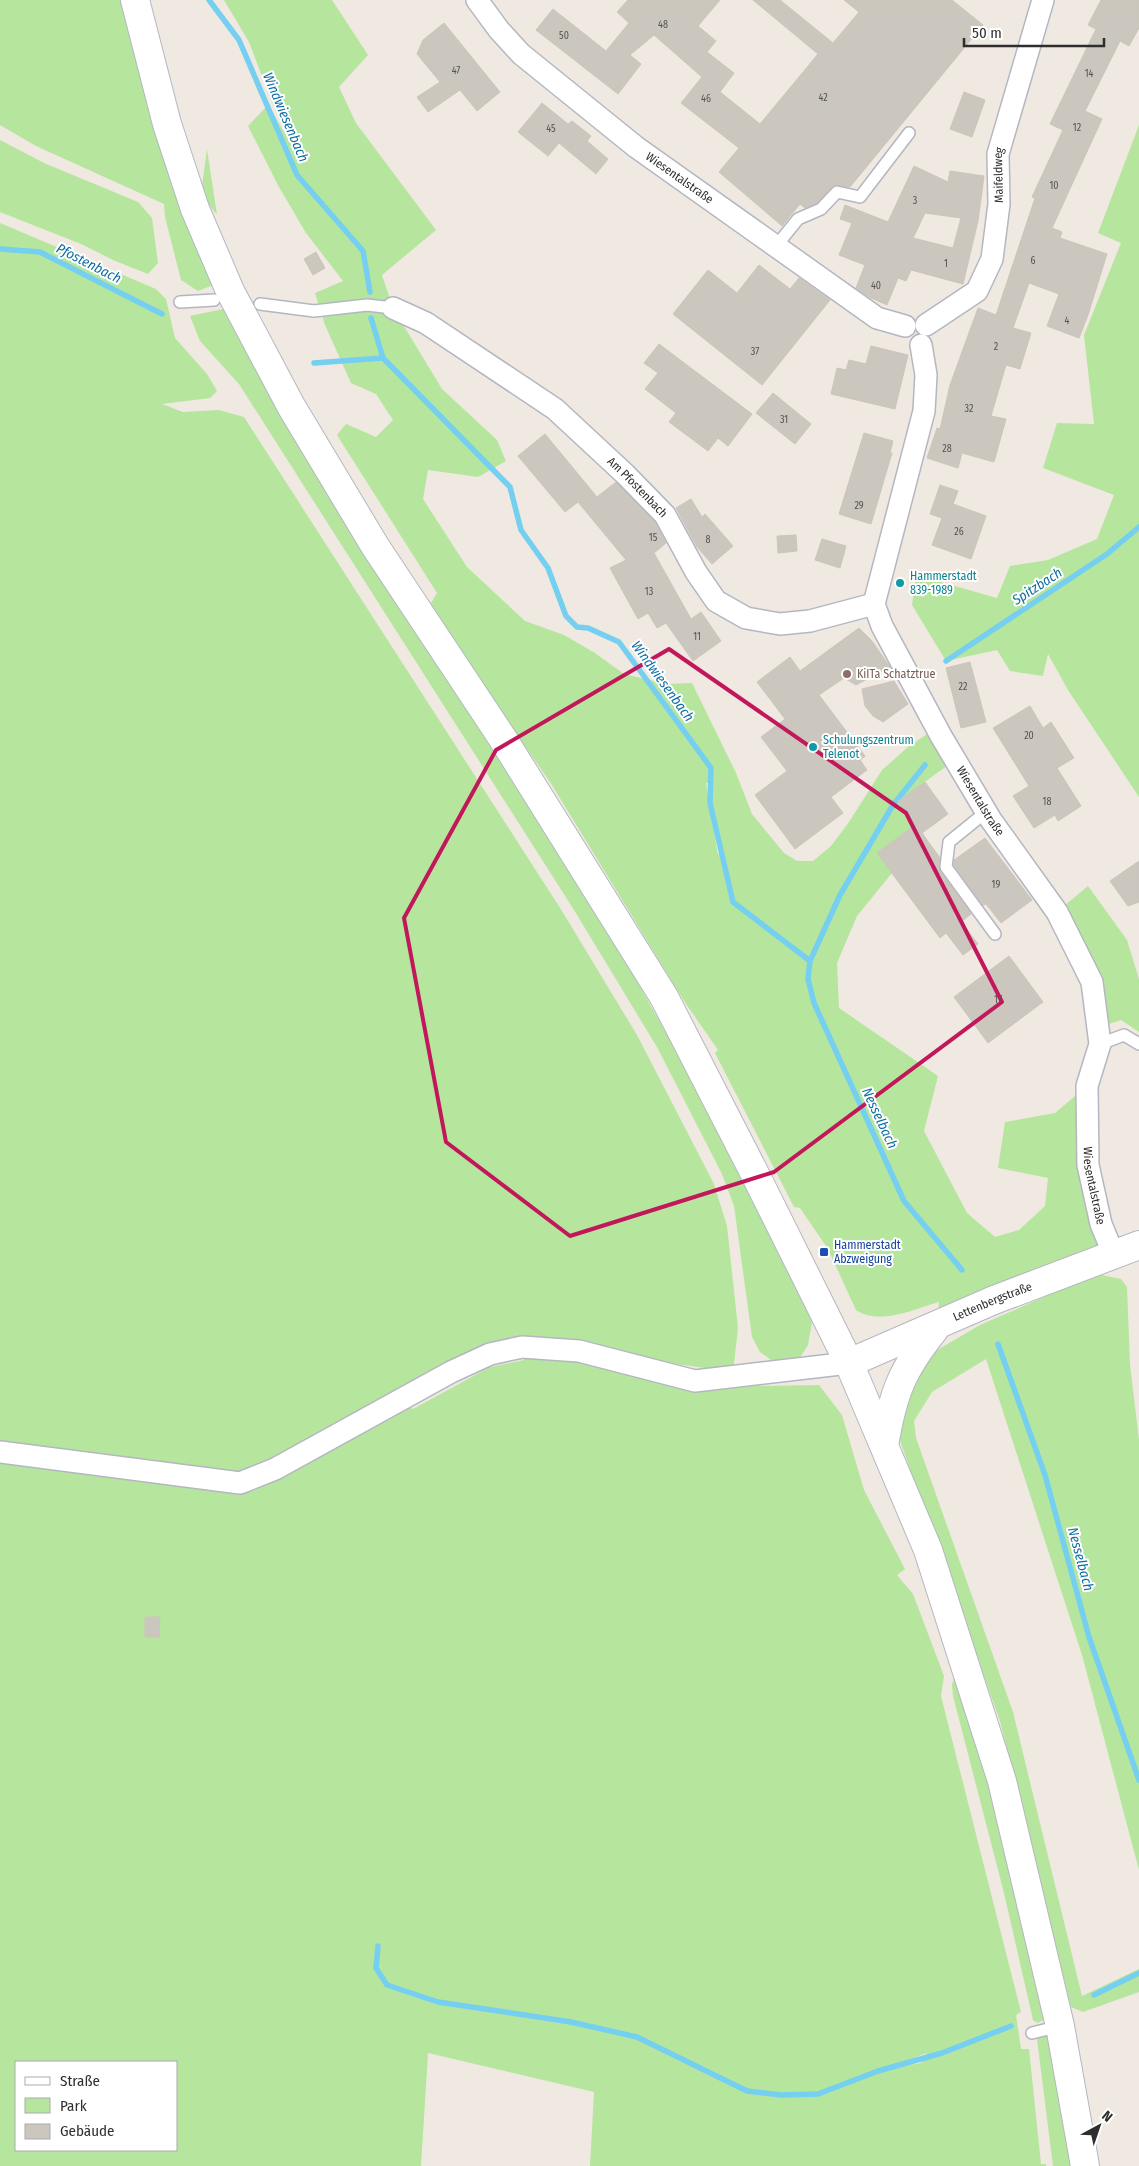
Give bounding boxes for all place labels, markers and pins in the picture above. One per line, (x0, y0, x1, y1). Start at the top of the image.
place label: Hammerstadt 839-1989 (910, 569, 977, 597)
marker: Hammerstadt 839-1989 (894, 577, 906, 589)
place label: KiITa Schatztrue (857, 667, 936, 681)
marker: KiITa Schatztrue (841, 668, 853, 680)
place label: Schulungszentrum Telenot (823, 733, 914, 761)
marker: Schulungszentrum Telenot (807, 741, 819, 753)
place label: Hammerstadt Abzweigung (834, 1238, 901, 1266)
marker: Hammerstadt Abzweigung (818, 1246, 830, 1258)

